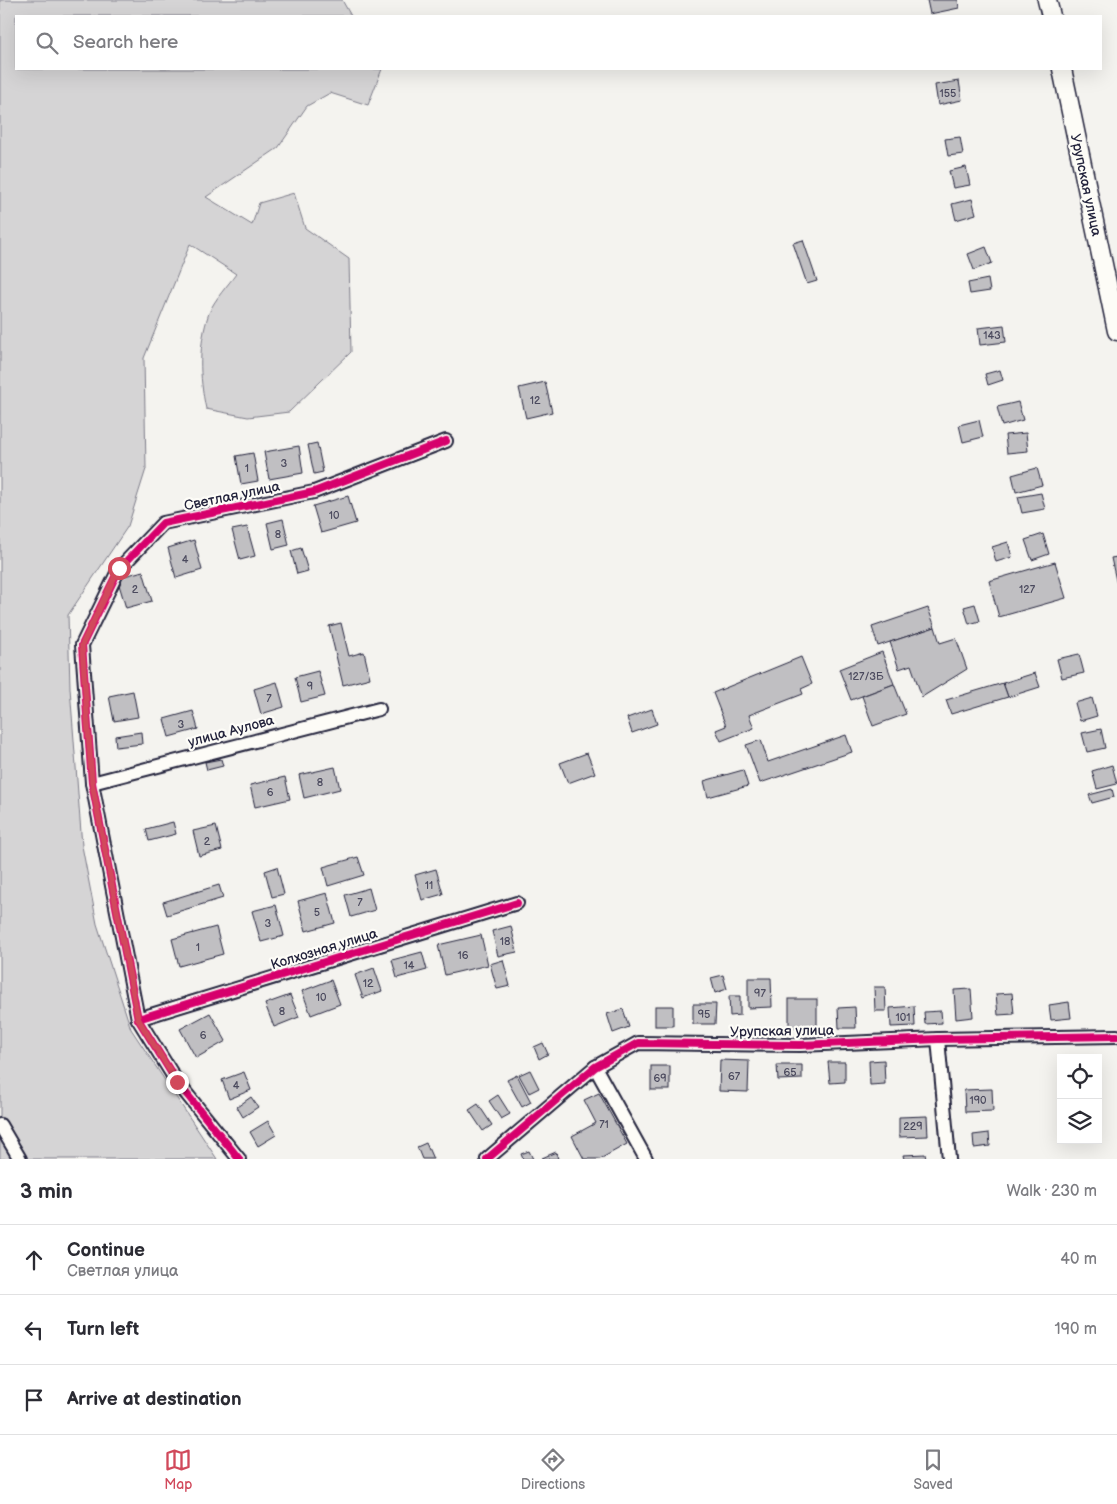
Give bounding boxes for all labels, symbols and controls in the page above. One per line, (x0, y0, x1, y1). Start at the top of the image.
search box (15, 15, 1102, 70)
icon: search (33, 29, 61, 57)
text: Search here (73, 31, 178, 54)
house number: 155 (940, 87, 956, 100)
street label: Урупская улица (1067, 132, 1105, 238)
house number: 143 (983, 329, 1001, 342)
house number: 12 (530, 394, 541, 407)
house number: 3 (281, 457, 288, 470)
house number: 1 (245, 462, 249, 475)
street label: Светлая улица (182, 477, 282, 514)
house number: 10 (329, 509, 340, 522)
house number: 8 (275, 528, 281, 541)
house number: 4 (182, 553, 189, 566)
route start (108, 557, 131, 580)
house number: 2 (132, 583, 139, 596)
house number: 127 (1019, 583, 1036, 596)
house number: 127/3Б (848, 670, 884, 683)
house number: 9 (307, 680, 313, 693)
house number: 7 (266, 692, 272, 705)
street label: улица Аулова (186, 711, 277, 751)
house number: 3 (178, 718, 185, 731)
house number: 8 (317, 776, 323, 789)
house number: 6 (267, 786, 274, 799)
house number: 2 (204, 835, 211, 848)
house number: 11 (425, 879, 433, 892)
house number: 7 (357, 896, 363, 909)
house number: 5 (314, 906, 320, 919)
house number: 3 (265, 917, 272, 930)
street label: Колхозная улица (269, 924, 380, 973)
house number: 18 (500, 935, 510, 948)
house number: 1 (196, 941, 200, 954)
house number: 16 (458, 949, 469, 962)
house number: 14 (404, 959, 415, 972)
house number: 12 (363, 977, 374, 990)
house number: 97 (754, 987, 766, 1000)
house number: 10 (316, 991, 327, 1004)
house number: 8 (279, 1005, 285, 1018)
house number: 95 (698, 1008, 710, 1021)
house number: 101 (896, 1011, 910, 1024)
street label: Урупская улица (730, 1022, 835, 1040)
house number: 6 (200, 1029, 207, 1042)
map controls (1057, 1054, 1102, 1144)
button: locate (1057, 1054, 1102, 1099)
house number: 65 (783, 1066, 797, 1079)
house number: 67 (728, 1070, 741, 1083)
route end (166, 1071, 189, 1094)
house number: 69 (653, 1072, 667, 1085)
house number: 4 (233, 1079, 240, 1092)
house number: 190 (969, 1094, 987, 1107)
button: layers (1057, 1099, 1102, 1144)
house number: 71 (599, 1118, 609, 1131)
house number: 229 (903, 1120, 923, 1133)
text: 3 min (20, 1179, 73, 1204)
text: Walk · 230 m (1007, 1182, 1097, 1201)
text: Continue (67, 1239, 145, 1262)
icon: ahead (20, 1246, 48, 1274)
text: 40 m (1060, 1250, 1097, 1269)
text: Светлая улица (67, 1262, 179, 1281)
icon: left (20, 1316, 48, 1344)
text: Turn left (67, 1318, 139, 1341)
text: 190 m (1055, 1320, 1097, 1339)
icon: arrive (20, 1386, 48, 1414)
text: Arrive at destination (67, 1388, 242, 1411)
tab: Map (164, 1446, 192, 1493)
tab: Directions (521, 1446, 585, 1493)
tab: Saved (913, 1446, 953, 1493)

